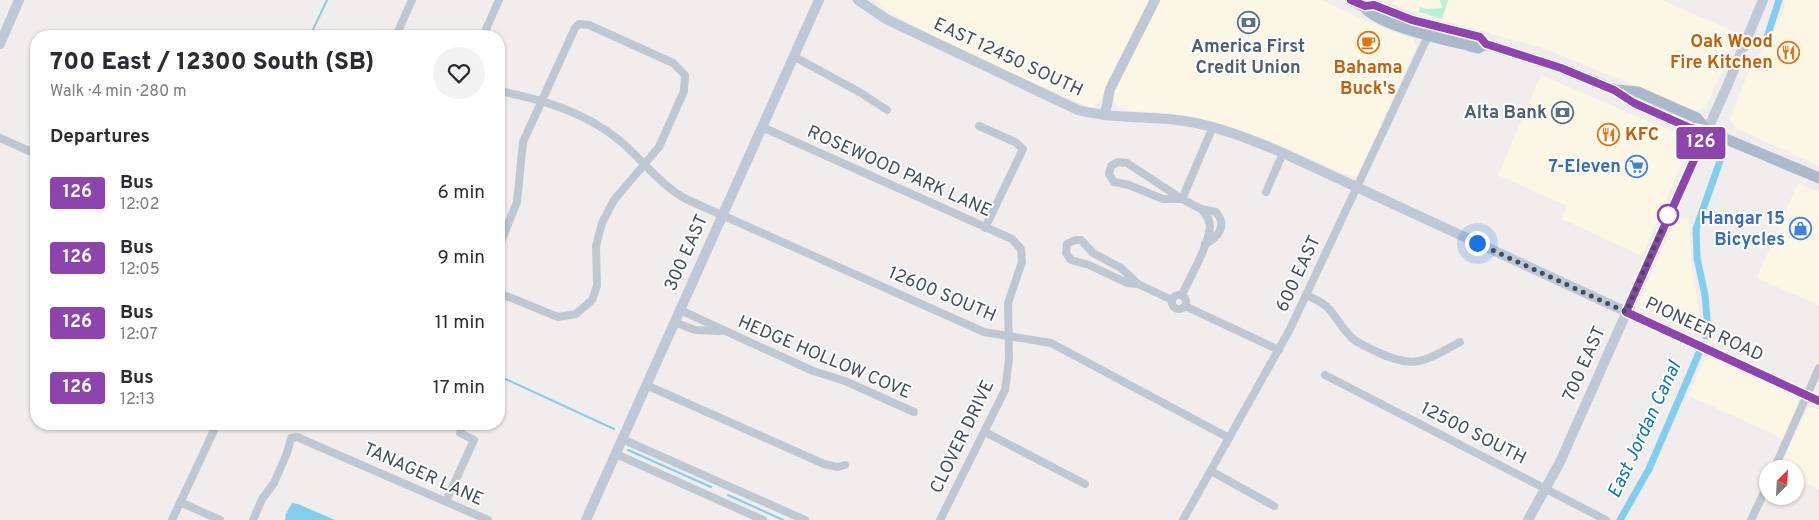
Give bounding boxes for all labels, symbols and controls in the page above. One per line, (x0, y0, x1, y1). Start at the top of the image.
bank icon: America First Credit Union (1236, 10, 1260, 34)
street label: EAST 12450 SOUTH (930, 13, 1086, 103)
cafe icon: Bahama Buck's (1356, 31, 1380, 55)
place label: Oak Wood Fire Kitchen (1670, 31, 1773, 75)
place label: America First Credit Union (1191, 36, 1305, 80)
restaurant icon: Oak Wood Fire Kitchen (1777, 40, 1801, 64)
button: heart (433, 47, 485, 99)
text: 700 East / 12300 South (SB) (50, 48, 374, 78)
place label: Bahama Buck's (1333, 57, 1403, 101)
text: Walk · 4 min · 280 m (50, 82, 187, 102)
bank icon: Alta Bank (1551, 101, 1575, 125)
place label: Alta Bank (1464, 102, 1547, 125)
street label: ROSEWOOD PARK LANE (803, 121, 995, 223)
restaurant icon: KFC (1597, 123, 1621, 147)
place label: KFC (1625, 124, 1659, 147)
text: Departures (50, 125, 150, 149)
line badge: 126 (1672, 127, 1730, 159)
text: 126 (1686, 131, 1716, 154)
supermarket icon: 7-Eleven (1625, 155, 1649, 179)
place label: 7-Eleven (1548, 156, 1621, 179)
text: Bus (120, 171, 154, 195)
text: 126 (63, 181, 92, 204)
text: 6 min (438, 181, 485, 205)
text: 12:02 (120, 195, 159, 215)
unlabelled marker (1657, 204, 1679, 226)
place label: Hangar 15 Bicycles (1700, 208, 1785, 252)
street label: 300 EAST (660, 211, 714, 295)
shop icon: Hangar 15 Bicycles (1789, 217, 1813, 241)
your location (1465, 231, 1490, 256)
street label: 600 EAST (1271, 232, 1327, 316)
text: Bus (120, 236, 154, 260)
text: 126 (63, 246, 92, 269)
text: 9 min (438, 246, 485, 270)
text: 12:05 (120, 260, 160, 280)
street label: 12600 SOUTH (885, 262, 999, 328)
street label: PIONEER ROAD (1641, 293, 1767, 367)
text: Bus (120, 301, 154, 325)
text: 126 (63, 311, 92, 334)
text: 11 min (435, 311, 485, 335)
street label: HEDGE HOLLOW COVE (734, 311, 914, 405)
street label: 700 EAST (1558, 323, 1612, 405)
text: 12:07 (120, 325, 158, 345)
water label: East Jordan Canal (1603, 357, 1688, 502)
text: Bus (120, 366, 154, 390)
text: 126 (63, 376, 92, 399)
text: 17 min (433, 376, 485, 400)
street label: CLOVER DRIVE (926, 377, 1000, 497)
text: 12:13 (120, 390, 155, 410)
street label: 12500 SOUTH (1416, 398, 1530, 470)
street label: TANAGER LANE (359, 438, 487, 512)
north arrow (1759, 460, 1804, 505)
map controls (1759, 460, 1804, 505)

